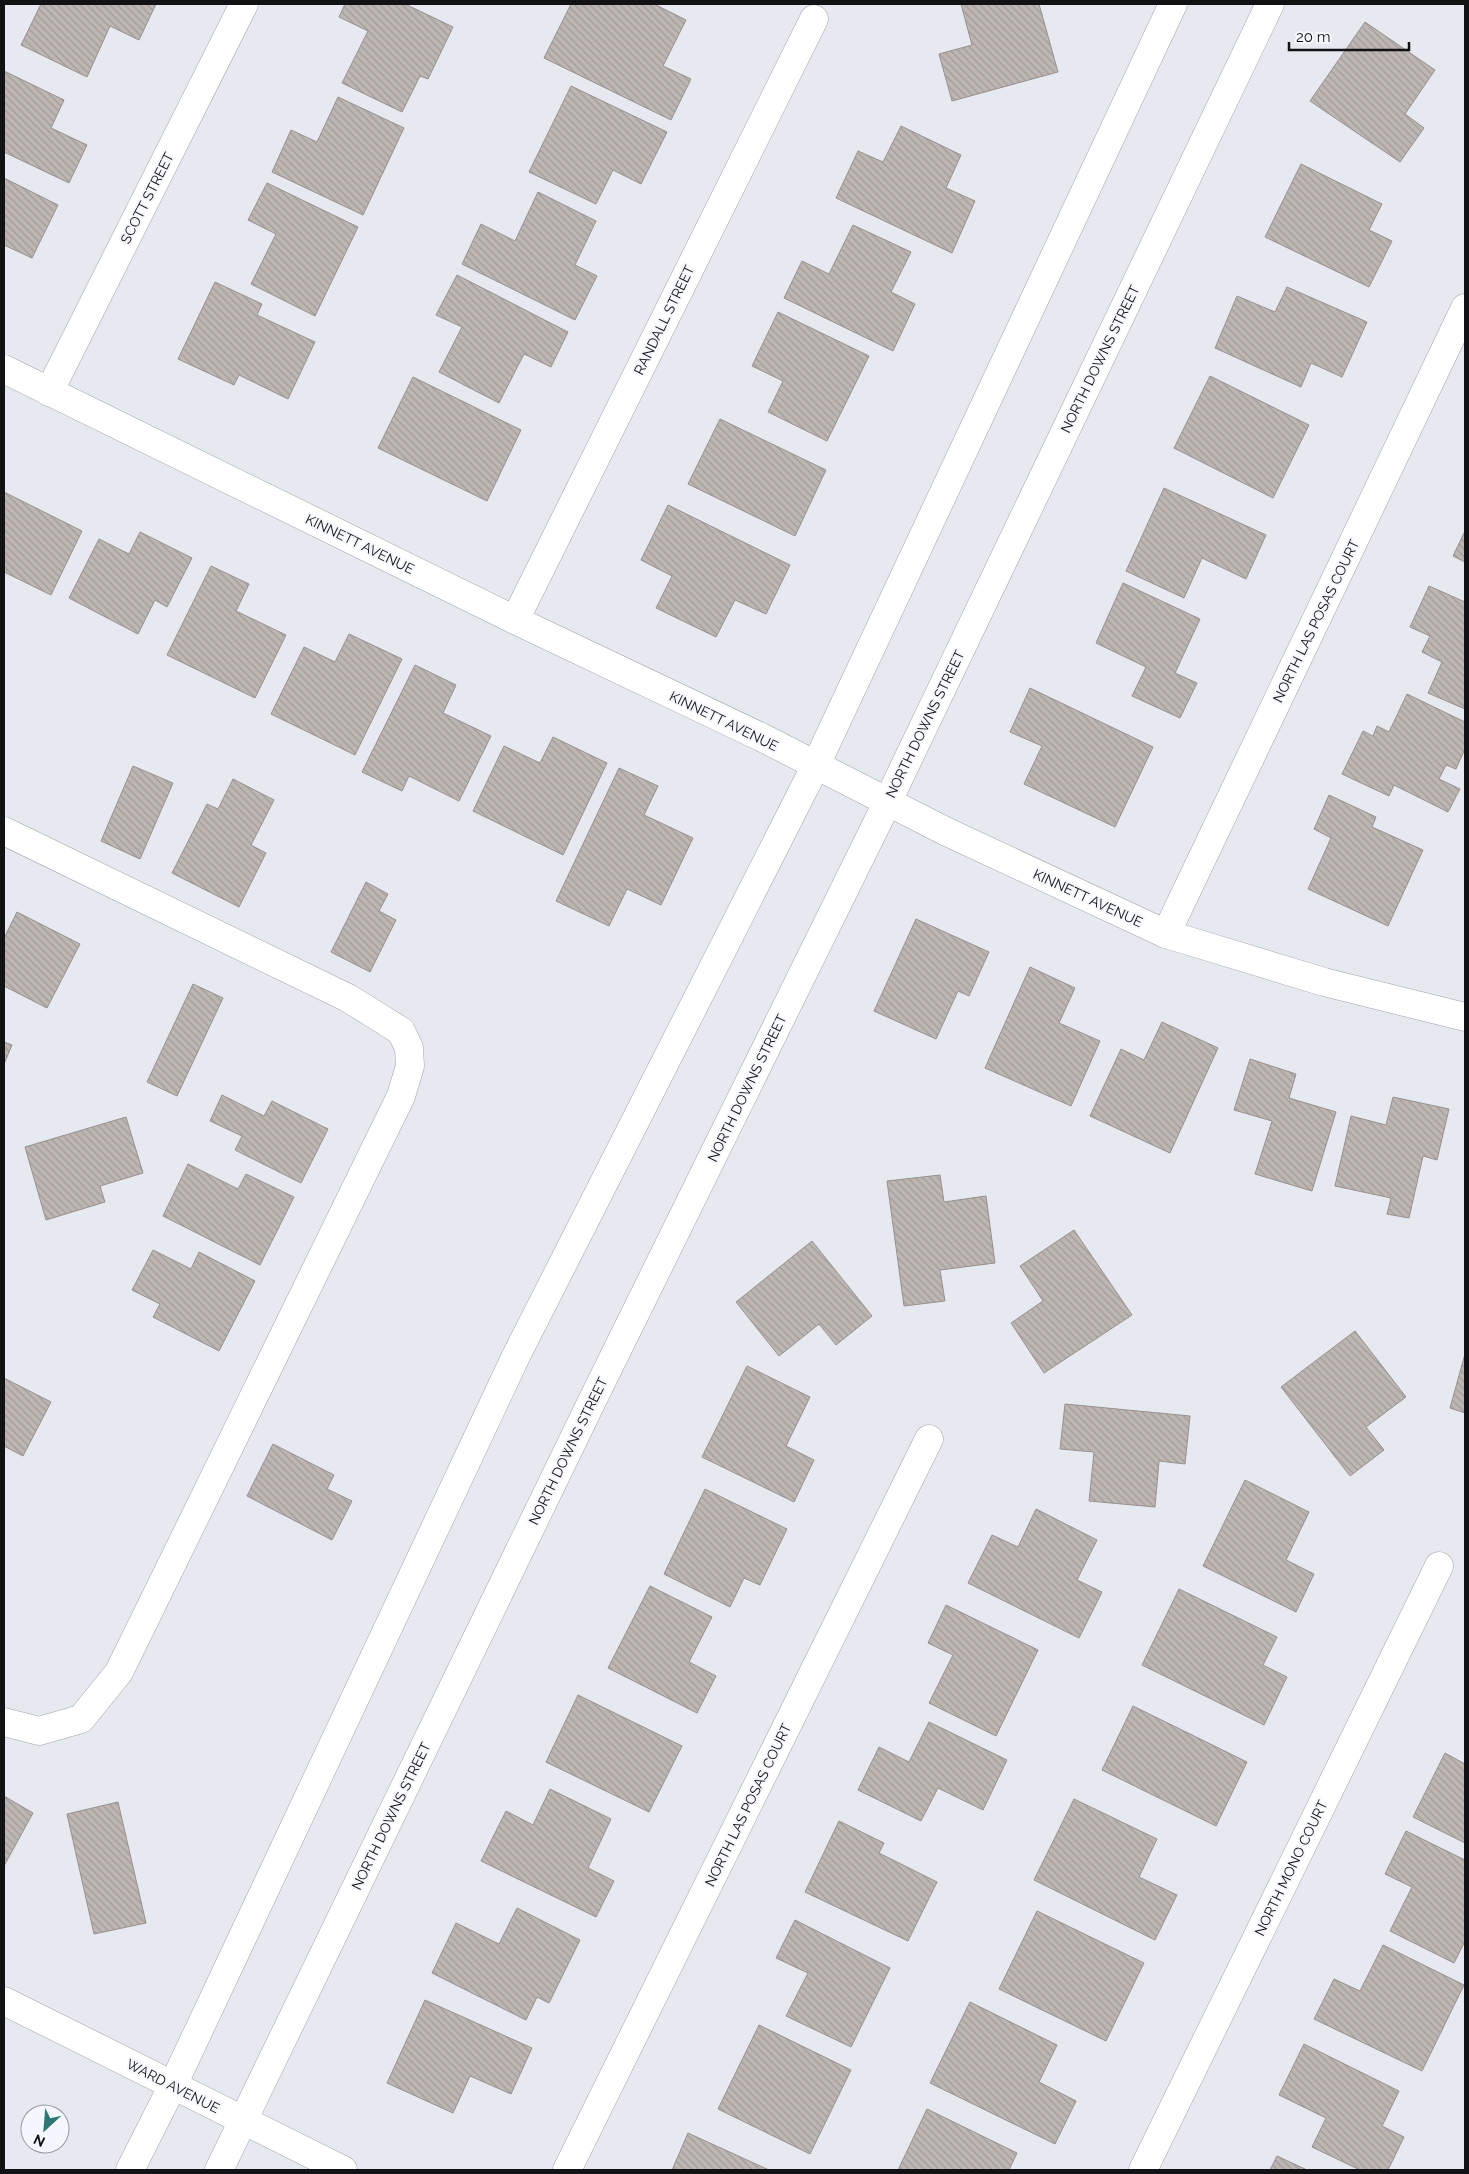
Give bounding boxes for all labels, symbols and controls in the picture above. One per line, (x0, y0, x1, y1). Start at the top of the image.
scale bar (1289, 20, 1409, 52)
text: 20 m (1296, 28, 1331, 46)
street label: SCOTT STREET (117, 149, 177, 246)
street label: RANDALL STREET (631, 262, 698, 377)
street label: NORTH DOWNS STREET (1057, 282, 1143, 435)
street label: KINNETT AVENUE (303, 511, 417, 577)
street label: NORTH LAS POSAS COURT (1269, 536, 1363, 705)
street label: NORTH DOWNS STREET (882, 647, 968, 800)
street label: KINNETT AVENUE (667, 688, 781, 754)
street label: KINNETT AVENUE (1031, 866, 1145, 930)
street label: NORTH DOWNS STREET (704, 1011, 790, 1164)
street label: NORTH DOWNS STREET (525, 1374, 611, 1527)
street label: NORTH LAS POSAS COURT (701, 1720, 795, 1889)
street label: NORTH DOWNS STREET (348, 1739, 434, 1892)
street label: NORTH MONO COURT (1251, 1797, 1331, 1938)
street label: WARD AVENUE (124, 2056, 222, 2116)
north arrow (20, 2104, 70, 2154)
text: N (31, 2131, 48, 2150)

